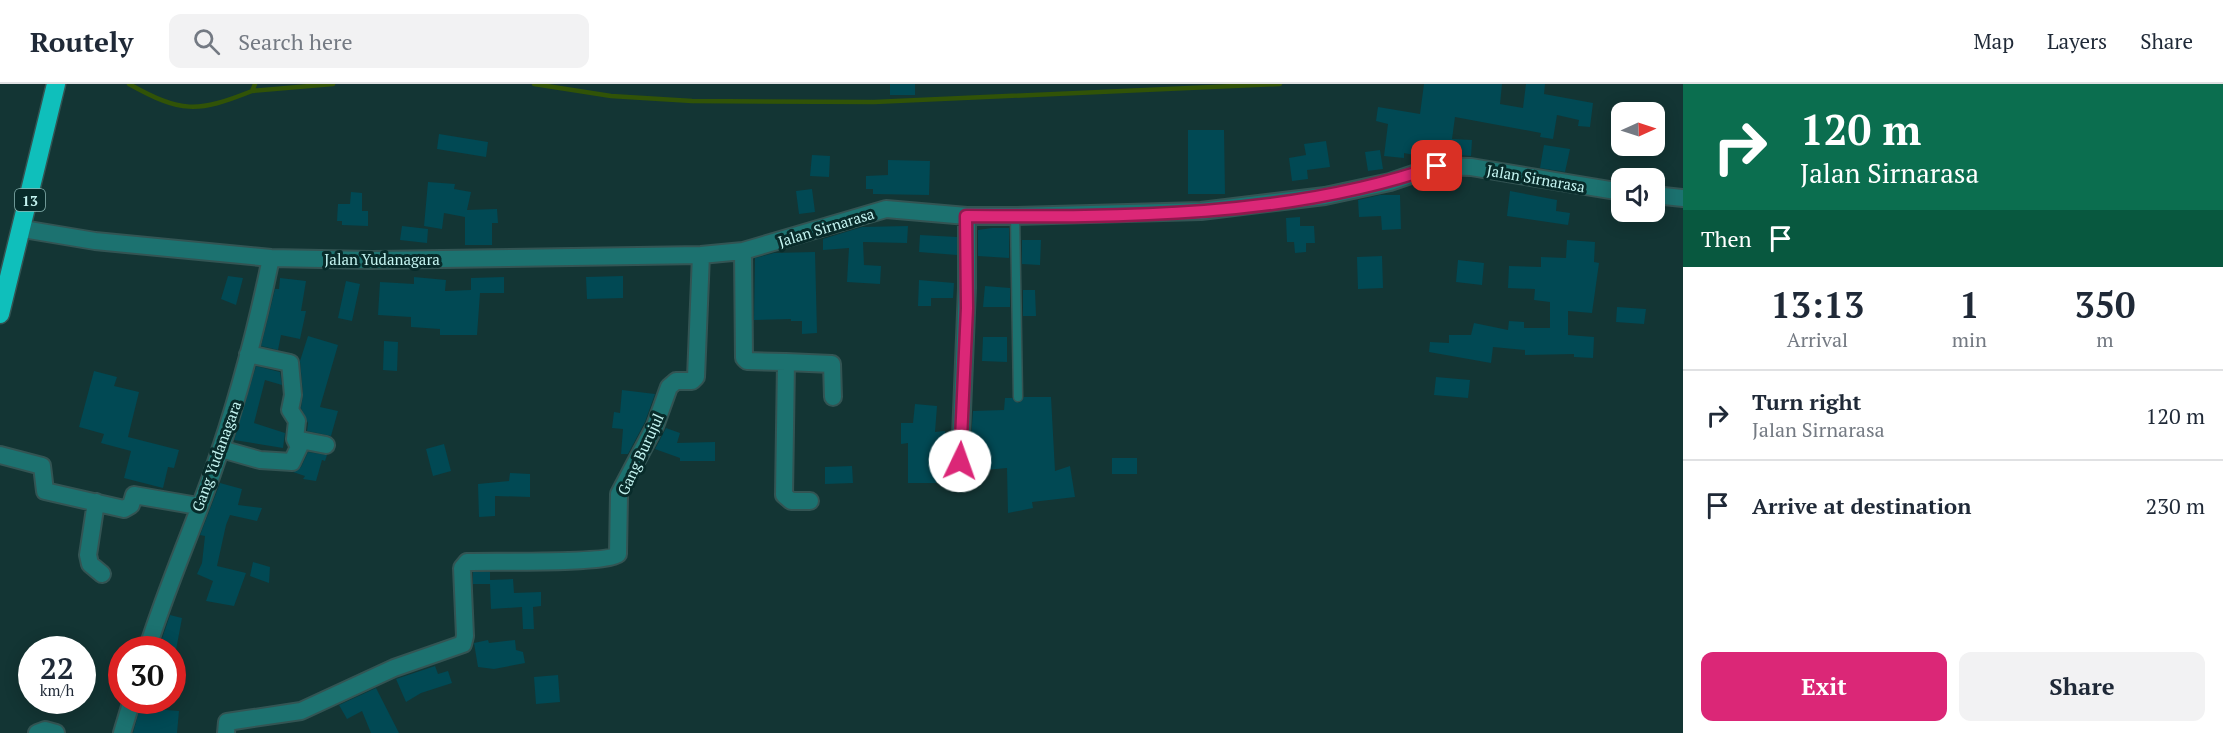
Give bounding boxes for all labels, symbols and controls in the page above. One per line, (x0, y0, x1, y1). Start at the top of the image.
search box (169, 14, 589, 68)
text: Routely (30, 23, 133, 60)
icon: search (190, 25, 223, 58)
text: Search here (238, 27, 353, 56)
text: Map (1973, 27, 2014, 55)
text: Layers (2047, 27, 2107, 55)
text: Share (2140, 27, 2193, 55)
text: 120 m (1800, 101, 1921, 157)
north arrow (1611, 102, 1665, 156)
map controls (1611, 102, 1665, 222)
icon: right (1701, 108, 1779, 186)
pin (1411, 140, 1462, 191)
icon: arrive (1420, 149, 1453, 182)
text: Jalan Sirnarasa (1800, 155, 1979, 191)
street label: Jalan Sirnarasa (1485, 160, 1587, 197)
button: sound (1611, 168, 1665, 222)
road number: 13 (15, 189, 45, 211)
street label: Jalan Sirnarasa (775, 203, 877, 251)
icon: arrive (1764, 222, 1797, 255)
text: Then (1701, 224, 1752, 253)
street label: Jalan Yudanagara (324, 249, 440, 269)
text: 13:13 (1771, 281, 1864, 328)
text: 1 (1959, 281, 1980, 328)
text: 350 (2074, 281, 2135, 328)
text: Arrival (1787, 326, 1848, 353)
text: min (1952, 326, 1987, 353)
text: m (2096, 326, 2114, 353)
text: Turn right (1752, 387, 1861, 416)
street label: Gang Yudanagara (187, 397, 245, 514)
icon: right (1701, 399, 1734, 432)
text: 120 m (2145, 401, 2205, 430)
street label: Gang Burujul (612, 410, 668, 498)
text: Jalan Sirnarasa (1752, 416, 1885, 443)
position arrow (928, 429, 992, 493)
icon: arrive (1701, 489, 1734, 522)
text: Arrive at destination (1752, 491, 1971, 520)
text: 230 m (2145, 491, 2205, 520)
speed limit sign: 30 (108, 636, 186, 714)
text: 22 (40, 648, 74, 688)
button: Exit (1701, 652, 1947, 721)
button: Share (1959, 652, 2205, 721)
text: km/h (40, 680, 74, 700)

